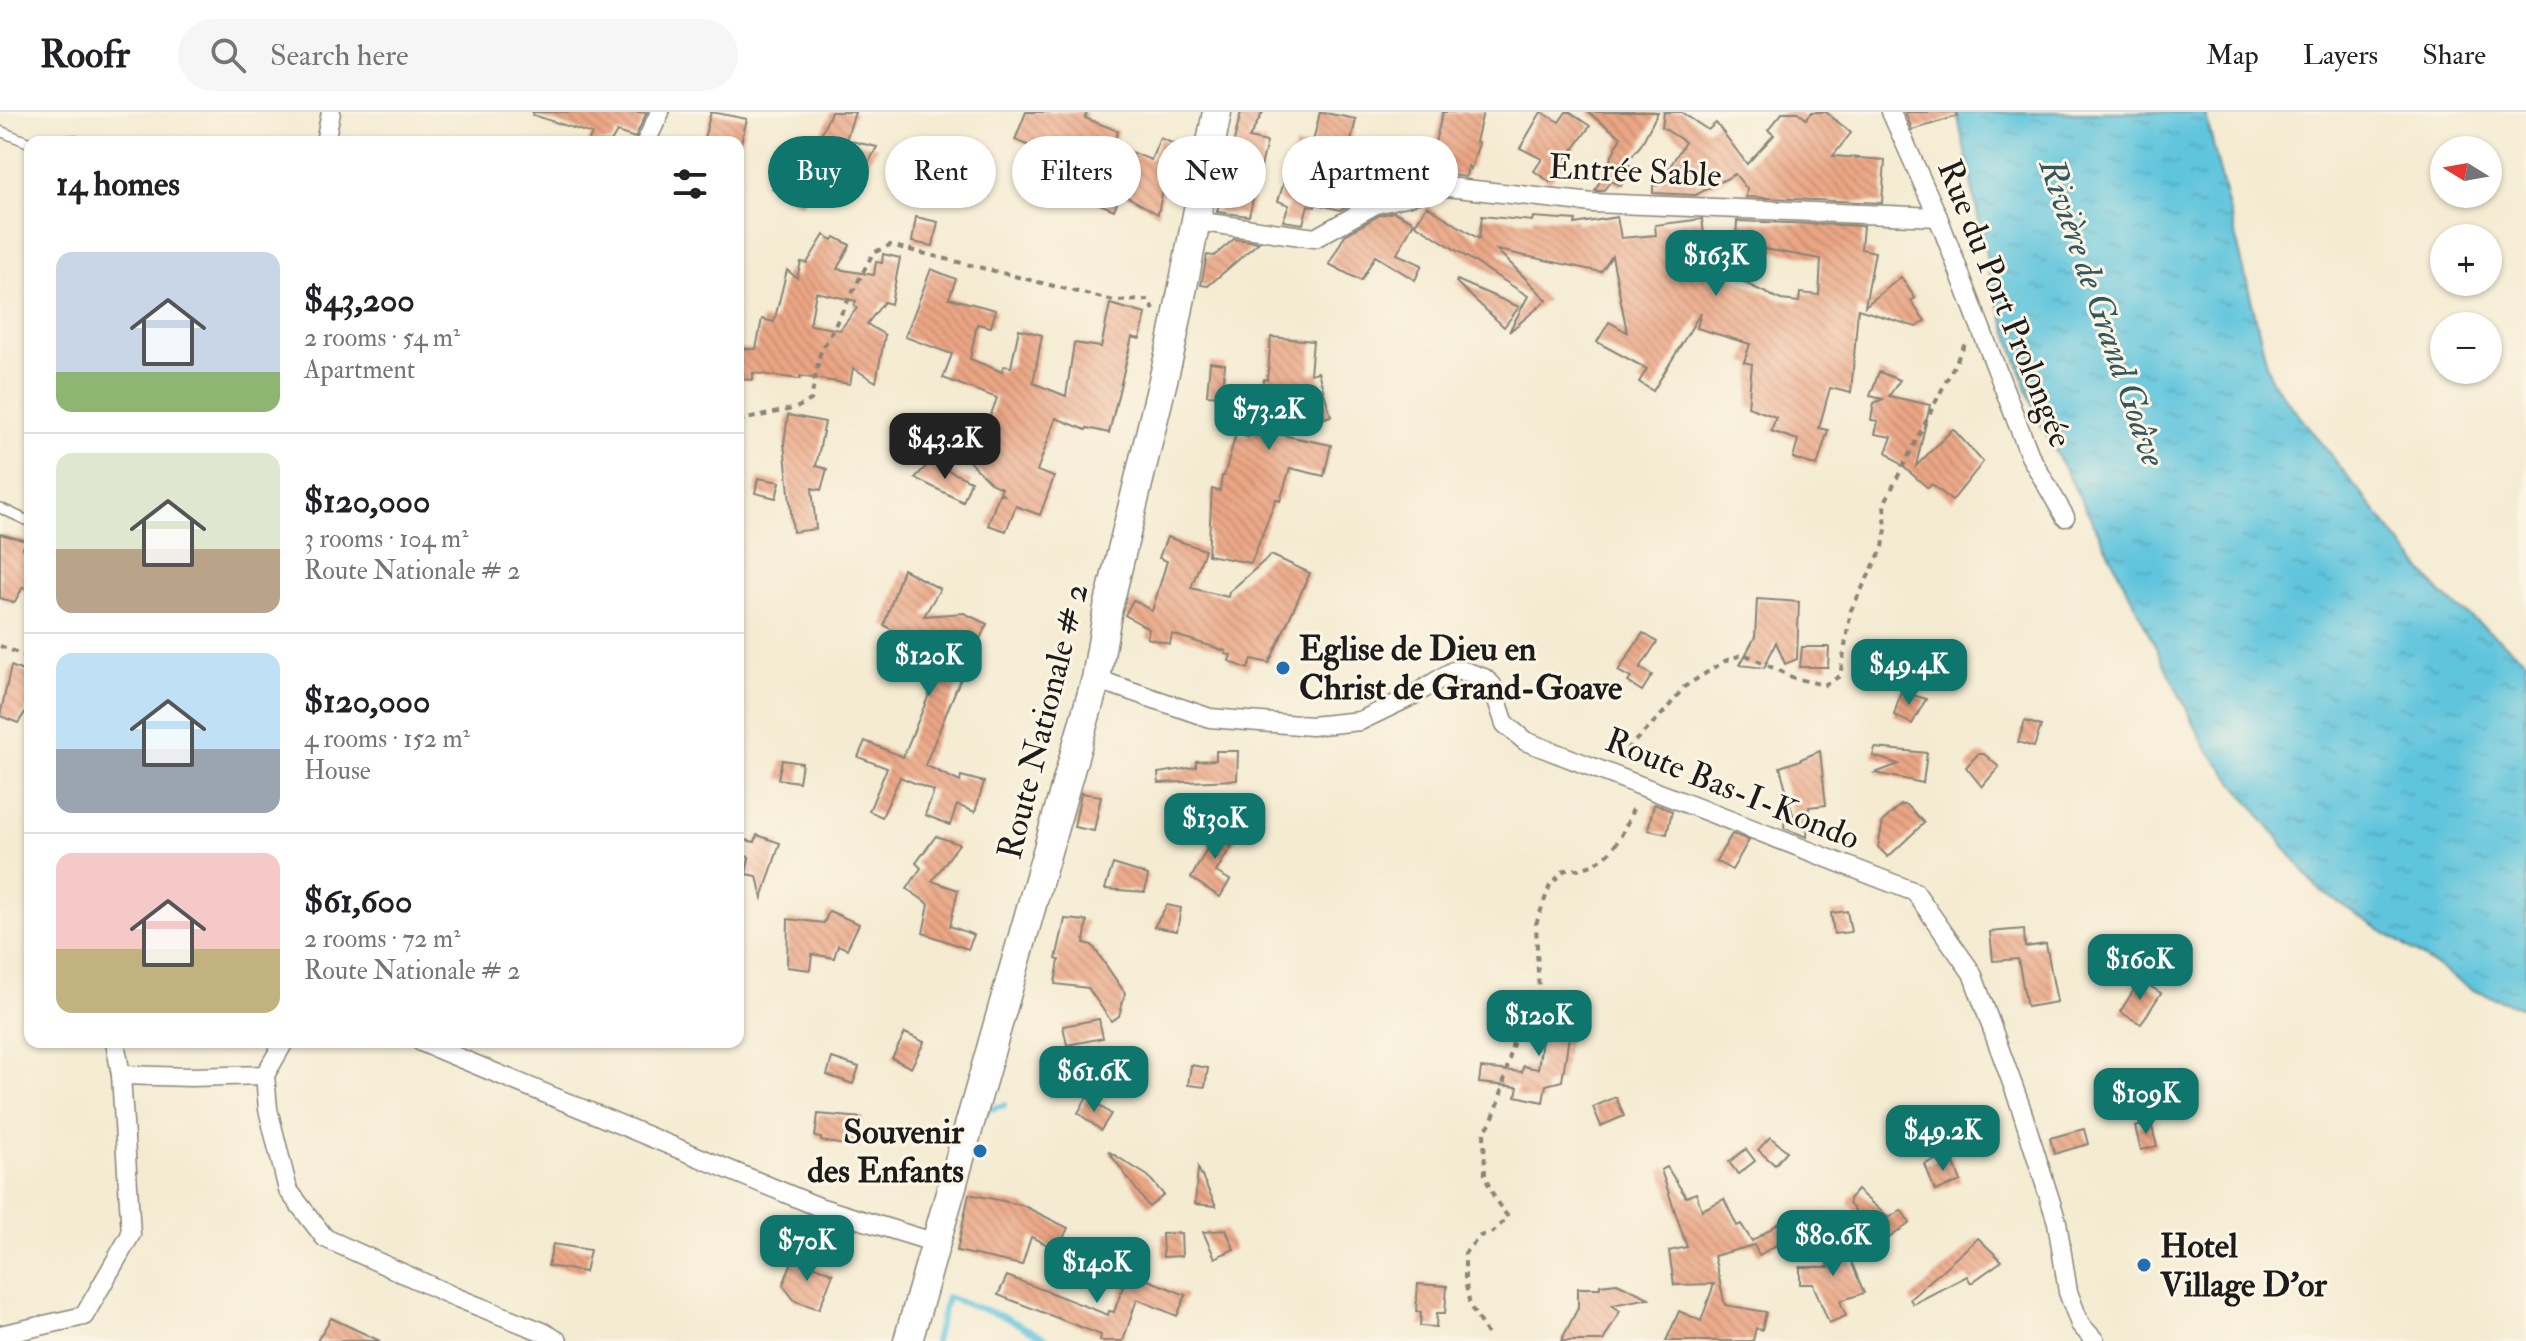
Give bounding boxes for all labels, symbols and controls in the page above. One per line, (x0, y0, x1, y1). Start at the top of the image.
search box (178, 19, 738, 91)
text: Roofr (40, 31, 130, 79)
icon: search (206, 33, 250, 77)
text: Search here (270, 37, 409, 74)
text: Map (2206, 38, 2259, 73)
text: Layers (2303, 38, 2378, 73)
text: Share (2422, 38, 2486, 73)
chip: Buy (768, 136, 869, 208)
chip: Rent (885, 136, 996, 208)
chip: Filters (1012, 136, 1141, 208)
chip: New (1157, 136, 1266, 208)
chip: Apartment (1282, 136, 1458, 208)
north arrow (2430, 136, 2502, 208)
map controls (2430, 136, 2502, 384)
street label: Entrée Sable (1547, 145, 1723, 197)
water label: Rivière de Grand Goâve (2028, 152, 2177, 473)
street label: Rue du Port Prolongée (1927, 153, 2082, 454)
icon: filters (668, 162, 712, 206)
text: 14 homes (56, 163, 180, 206)
button: + (2430, 224, 2502, 296)
pin: $163K (1660, 230, 1772, 298)
text: $163K (1683, 240, 1749, 272)
text: $43,200 (304, 279, 415, 322)
icon: home (120, 284, 216, 380)
button: − (2430, 312, 2502, 384)
text: 2 rooms · 54 m² (304, 322, 460, 354)
text: Apartment (304, 354, 415, 386)
pin: $73.2K (1204, 384, 1334, 452)
text: $73.2K (1232, 394, 1306, 426)
pin: $43.2K (880, 413, 1010, 481)
text: $43.2K (907, 423, 983, 455)
text: $120,000 (304, 480, 430, 523)
icon: home (120, 485, 216, 581)
text: 3 rooms · 104 m² (304, 523, 469, 555)
text: Route Nationale # 2 (304, 555, 520, 587)
street label: Route Nationale # 2 (988, 579, 1099, 864)
place label: Eglise de Dieu en Christ de Grand-Goave (1299, 628, 1623, 710)
pin: $120K (873, 630, 985, 698)
pin: $49.4K (1844, 639, 1974, 707)
text: $120K (895, 640, 963, 672)
text: $49.4K (1869, 649, 1949, 681)
marker: Eglise de Dieu en Christ de Grand-Goave (1274, 659, 1292, 677)
text: $120,000 (304, 680, 430, 723)
icon: home (120, 685, 216, 781)
street label: Route Bas-I-Kondo (1599, 719, 1866, 860)
text: 4 rooms · 152 m² (304, 723, 470, 755)
text: House (304, 755, 371, 787)
pin: $130K (1159, 793, 1271, 861)
text: $130K (1182, 803, 1248, 835)
text: $61,600 (304, 880, 412, 923)
icon: home (120, 885, 216, 981)
text: 2 rooms · 72 m² (304, 923, 461, 955)
pin: $160K (2084, 934, 2196, 1002)
text: $160K (2106, 944, 2174, 976)
text: Route Nationale # 2 (304, 955, 520, 987)
pin: $120K (1483, 990, 1595, 1058)
text: $120K (1505, 1000, 1573, 1032)
pin: $61.6K (1029, 1046, 1159, 1114)
text: $61.6K (1057, 1056, 1131, 1088)
pin: $109K (2090, 1068, 2202, 1136)
text: $109K (2112, 1078, 2180, 1110)
pin: $49.2K (1878, 1105, 2008, 1173)
place label: Souvenir des Enfants (807, 1111, 965, 1193)
text: $49.2K (1904, 1115, 1982, 1147)
marker: Souvenir des Enfants (971, 1142, 989, 1160)
pin: $80.6K (1768, 1210, 1898, 1278)
pin: $70K (760, 1215, 854, 1283)
text: $80.6K (1795, 1220, 1871, 1252)
text: $70K (778, 1225, 836, 1257)
place label: Hotel Village D'or (2159, 1225, 2328, 1307)
pin: $140K (1041, 1237, 1153, 1305)
text: $140K (1062, 1247, 1132, 1279)
marker: Hotel Village D'or (2135, 1256, 2153, 1274)

